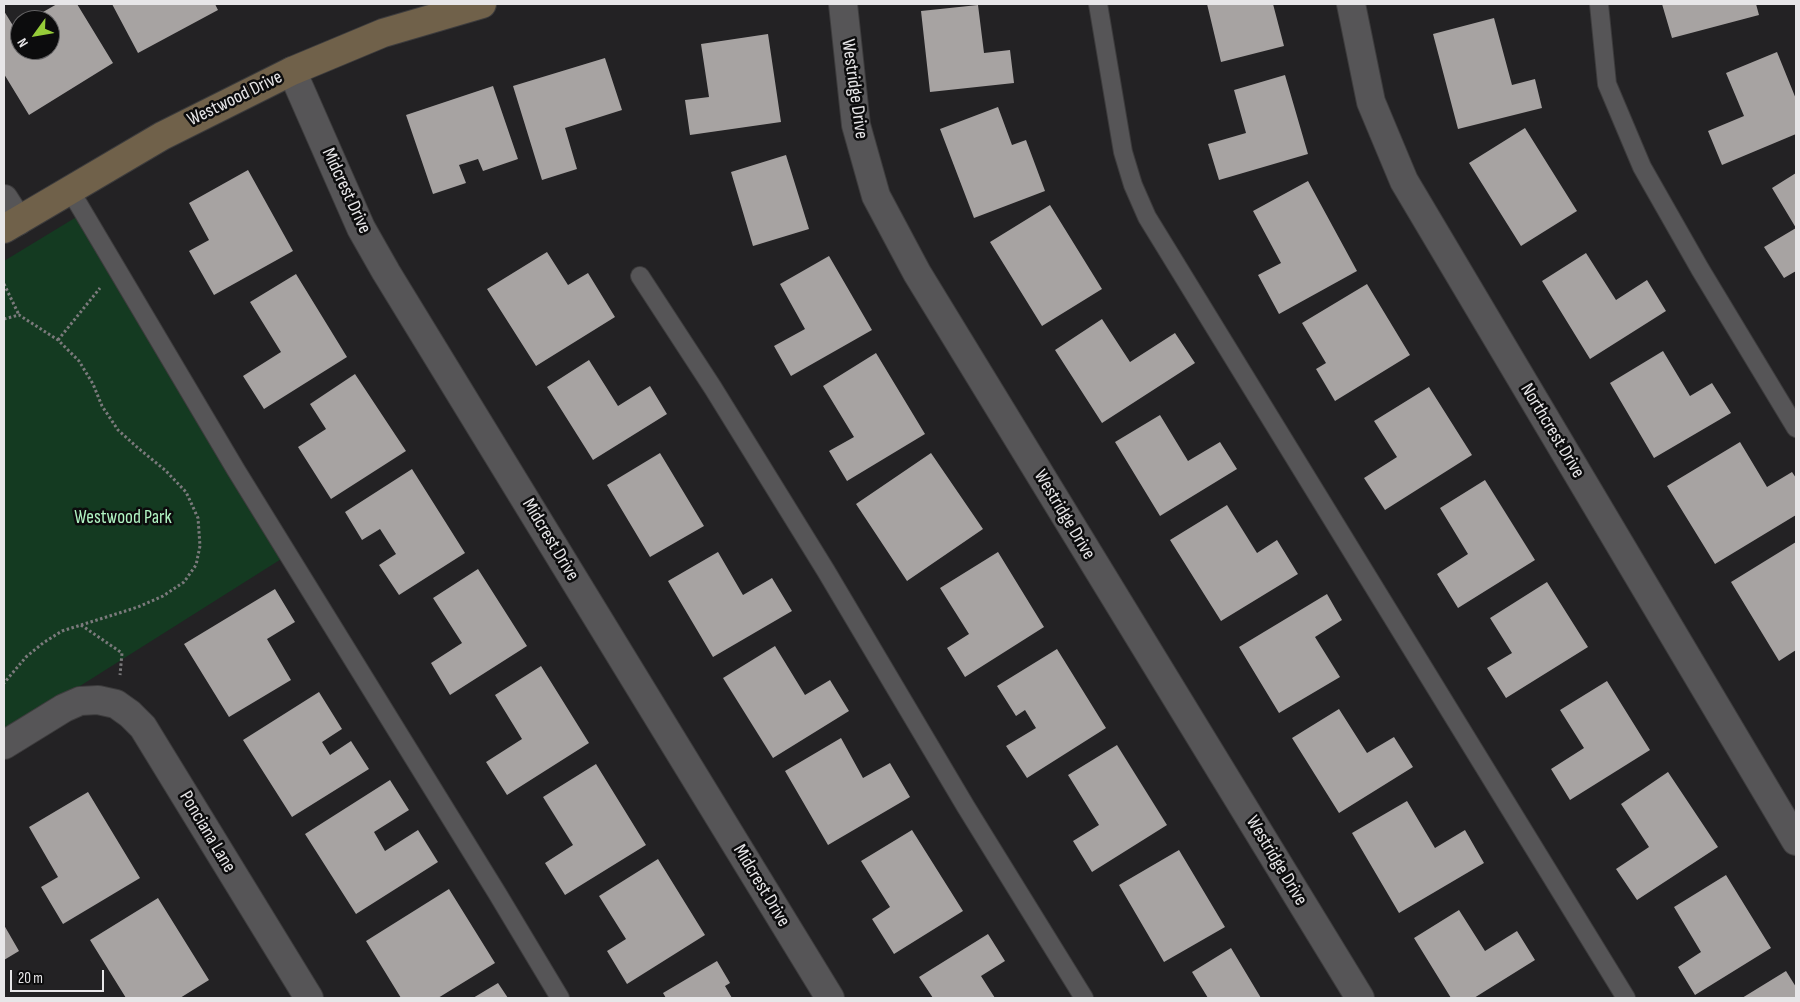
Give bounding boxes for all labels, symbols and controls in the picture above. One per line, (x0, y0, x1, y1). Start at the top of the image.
north arrow (10, 10, 60, 60)
text: N (14, 35, 32, 50)
street label: Westridge Drive (836, 38, 872, 140)
street label: Westwood Drive (184, 66, 286, 132)
street label: Midcrest Drive (316, 145, 376, 237)
street label: Northcrest Drive (1515, 380, 1589, 482)
street label: Westridge Drive (1028, 466, 1100, 564)
street label: Midcrest Drive (517, 495, 583, 585)
park label: Westwood Park (74, 507, 172, 529)
street label: Ponciana Lane (174, 787, 240, 877)
street label: Westridge Drive (1240, 812, 1312, 910)
street label: Midcrest Drive (728, 841, 794, 931)
scale bar (12, 960, 106, 992)
text: 20 m (18, 969, 43, 988)

